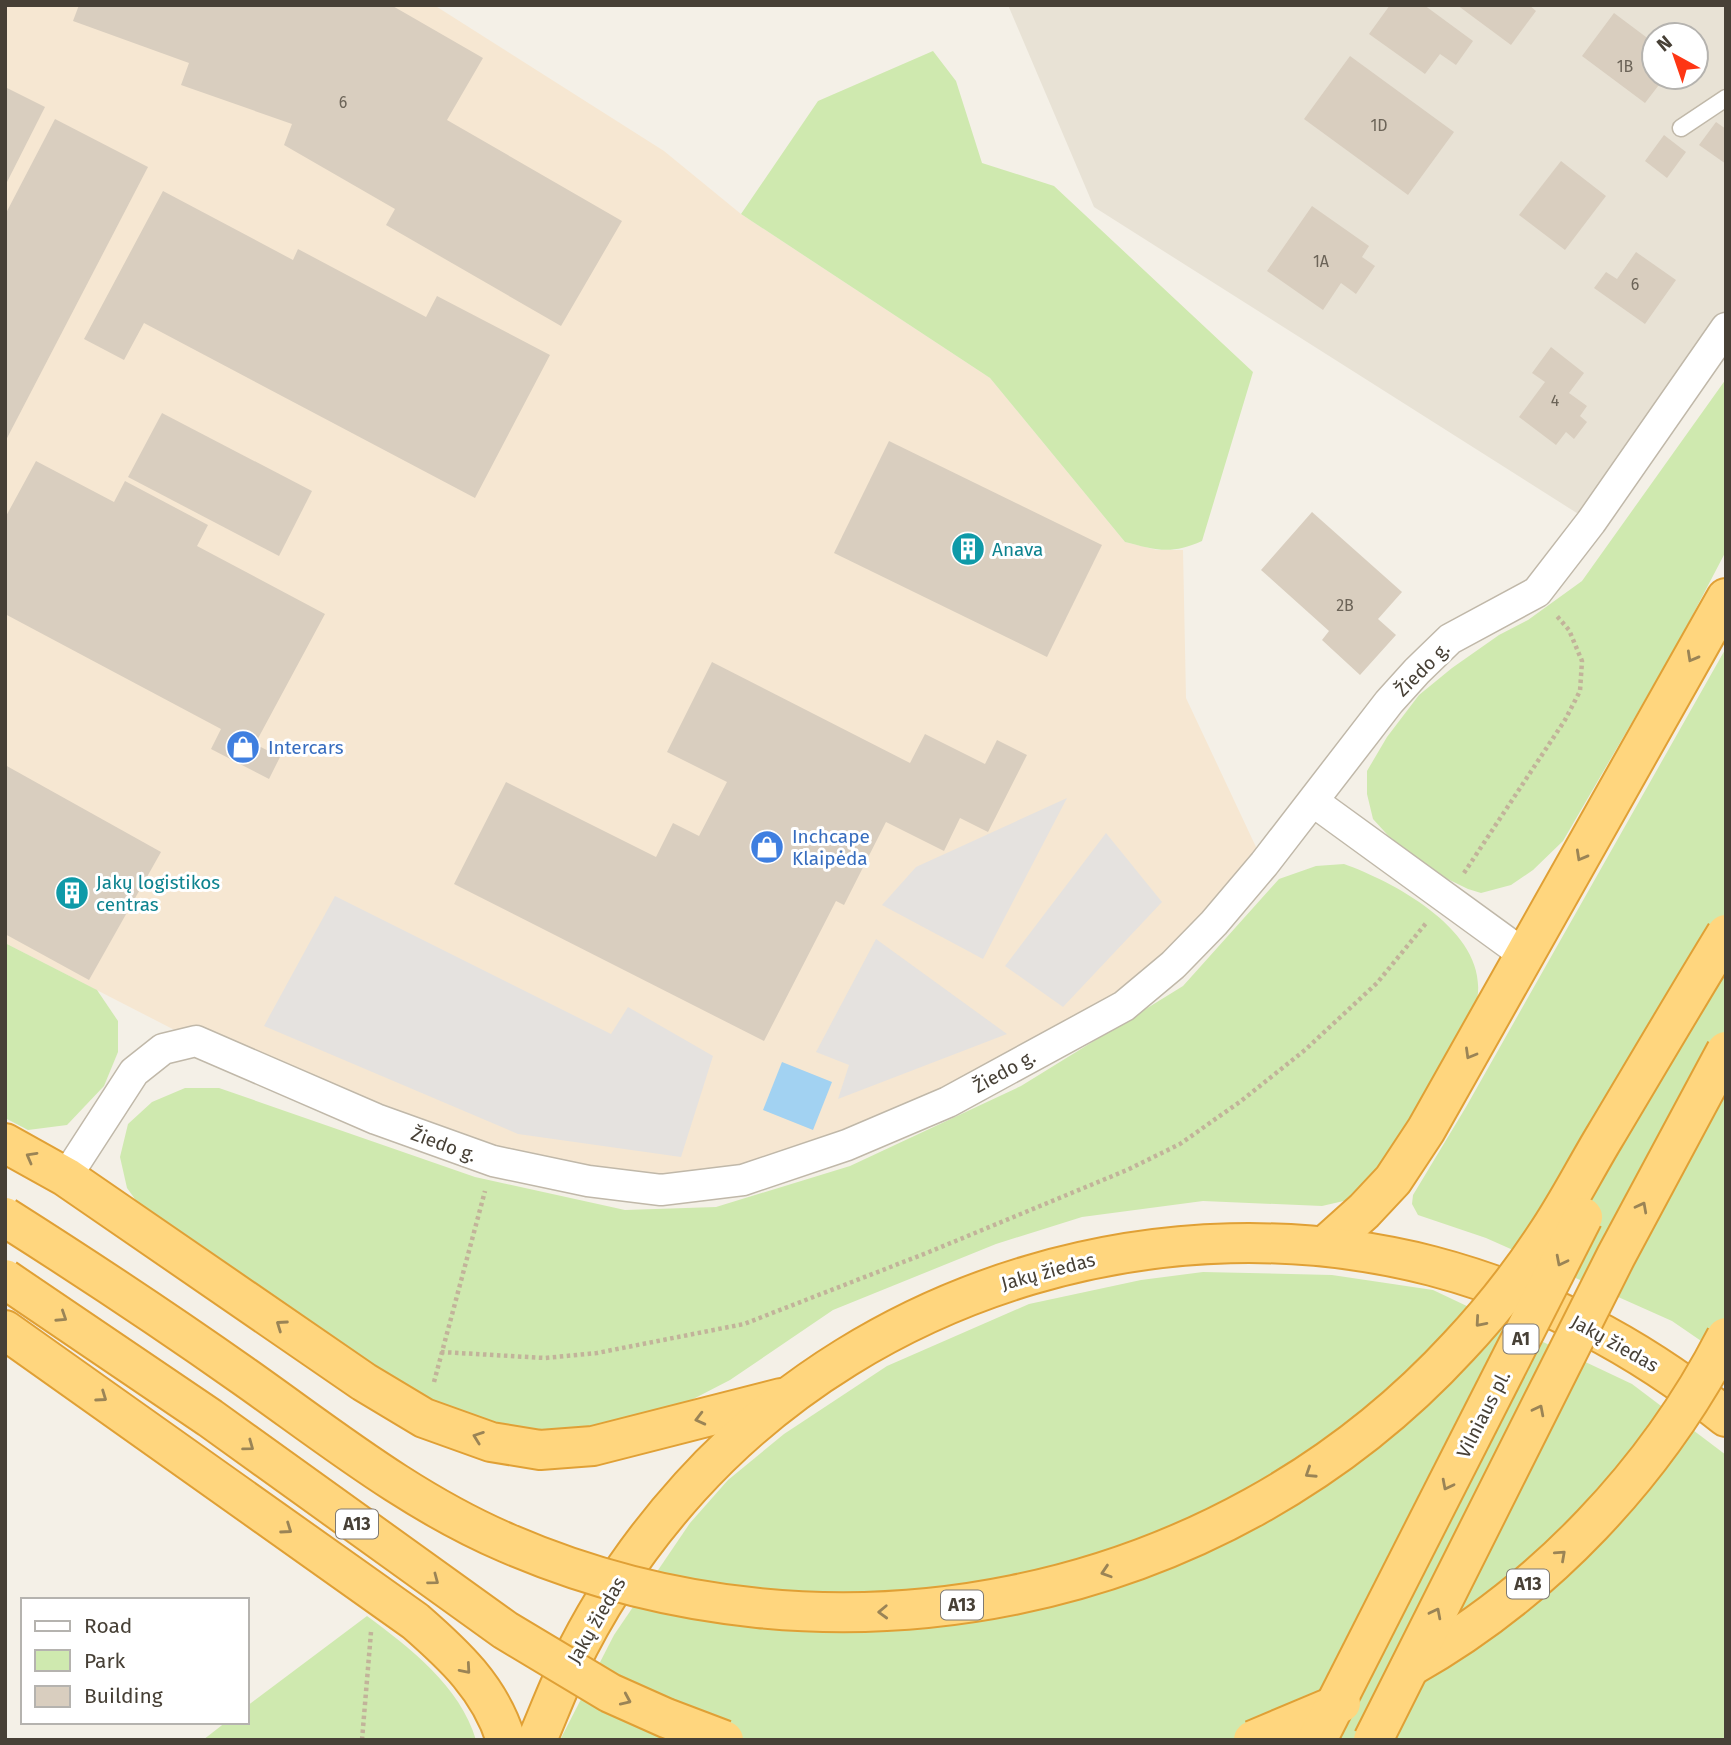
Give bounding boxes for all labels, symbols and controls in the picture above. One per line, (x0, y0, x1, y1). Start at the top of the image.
north arrow (1640, 21, 1710, 91)
text: N (1652, 30, 1677, 56)
house number: 1B (1617, 57, 1634, 76)
house number: 6 (339, 93, 347, 112)
house number: 1D (1370, 116, 1388, 135)
house number: 1A (1313, 252, 1330, 271)
house number: 6 (1631, 275, 1639, 294)
house number: 4 (1551, 391, 1560, 410)
building icon: Anava (949, 530, 987, 568)
place label: Anava (992, 538, 1043, 561)
house number: 2B (1336, 596, 1354, 615)
street label: Žiedo g. (1390, 637, 1454, 701)
one-way arrow (1687, 650, 1700, 663)
shop icon: Intercars (224, 728, 262, 766)
place label: Intercars (268, 736, 344, 759)
place label: Inchcape Klaipėda (792, 825, 870, 870)
shop icon: Inchcape Klaipėda (748, 828, 786, 866)
one-way arrow (1576, 848, 1589, 861)
place label: Jakų logistikos centras (96, 871, 220, 916)
building icon: Jakų logistikos centras (53, 874, 91, 912)
street label: Žiedo g. (969, 1045, 1039, 1098)
one-way arrow (1465, 1046, 1478, 1059)
street label: Žiedo g. (408, 1122, 480, 1167)
one-way arrow (26, 1152, 39, 1165)
one-way arrow (1634, 1202, 1647, 1215)
street label: Jakų žiedas (999, 1248, 1098, 1295)
one-way arrow (1556, 1254, 1570, 1266)
one-way arrow (54, 1308, 67, 1321)
street label: Jakų žiedas (1567, 1310, 1663, 1377)
one-way arrow (1476, 1314, 1488, 1327)
one-way arrow (276, 1321, 289, 1333)
road number: A1 (1504, 1324, 1538, 1354)
street label: Vilniaus pl. (1452, 1367, 1515, 1462)
one-way arrow (94, 1389, 107, 1401)
one-way arrow (1530, 1405, 1544, 1417)
one-way arrow (694, 1411, 706, 1425)
one-way arrow (472, 1431, 484, 1445)
one-way arrow (241, 1438, 254, 1450)
one-way arrow (1305, 1464, 1318, 1477)
one-way arrow (1441, 1478, 1455, 1490)
road number: A13 (336, 1510, 378, 1539)
one-way arrow (279, 1521, 292, 1533)
one-way arrow (1553, 1550, 1566, 1563)
one-way arrow (1101, 1563, 1113, 1578)
road number: A13 (1507, 1569, 1549, 1598)
one-way arrow (426, 1571, 438, 1584)
street label: Jakų žiedas (562, 1573, 631, 1668)
road number: A13 (941, 1590, 983, 1620)
legend (21, 1598, 248, 1724)
one-way arrow (878, 1605, 889, 1620)
one-way arrow (1428, 1608, 1442, 1620)
text: Road (84, 1613, 132, 1639)
text: Park (84, 1648, 126, 1674)
one-way arrow (458, 1661, 470, 1674)
text: Building (84, 1683, 163, 1709)
one-way arrow (619, 1692, 631, 1706)

